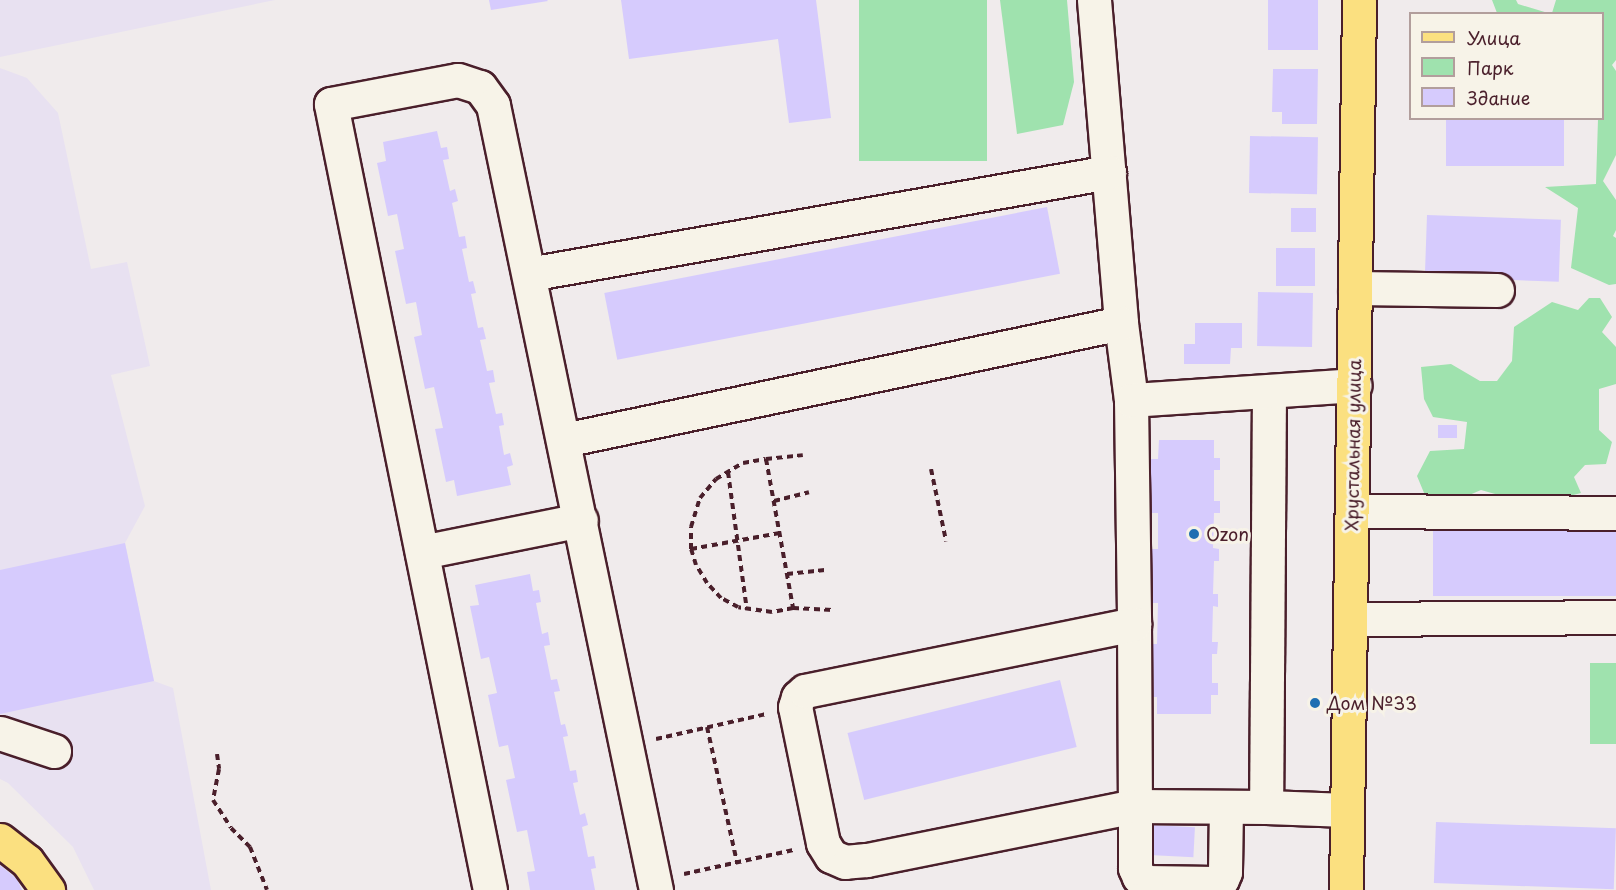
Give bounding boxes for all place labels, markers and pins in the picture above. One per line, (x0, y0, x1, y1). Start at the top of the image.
place label: Ozon (1206, 523, 1249, 545)
marker: Ozon (1187, 527, 1201, 541)
place label: Дом №33 (1327, 692, 1417, 714)
marker: Дом №33 (1308, 696, 1322, 710)

